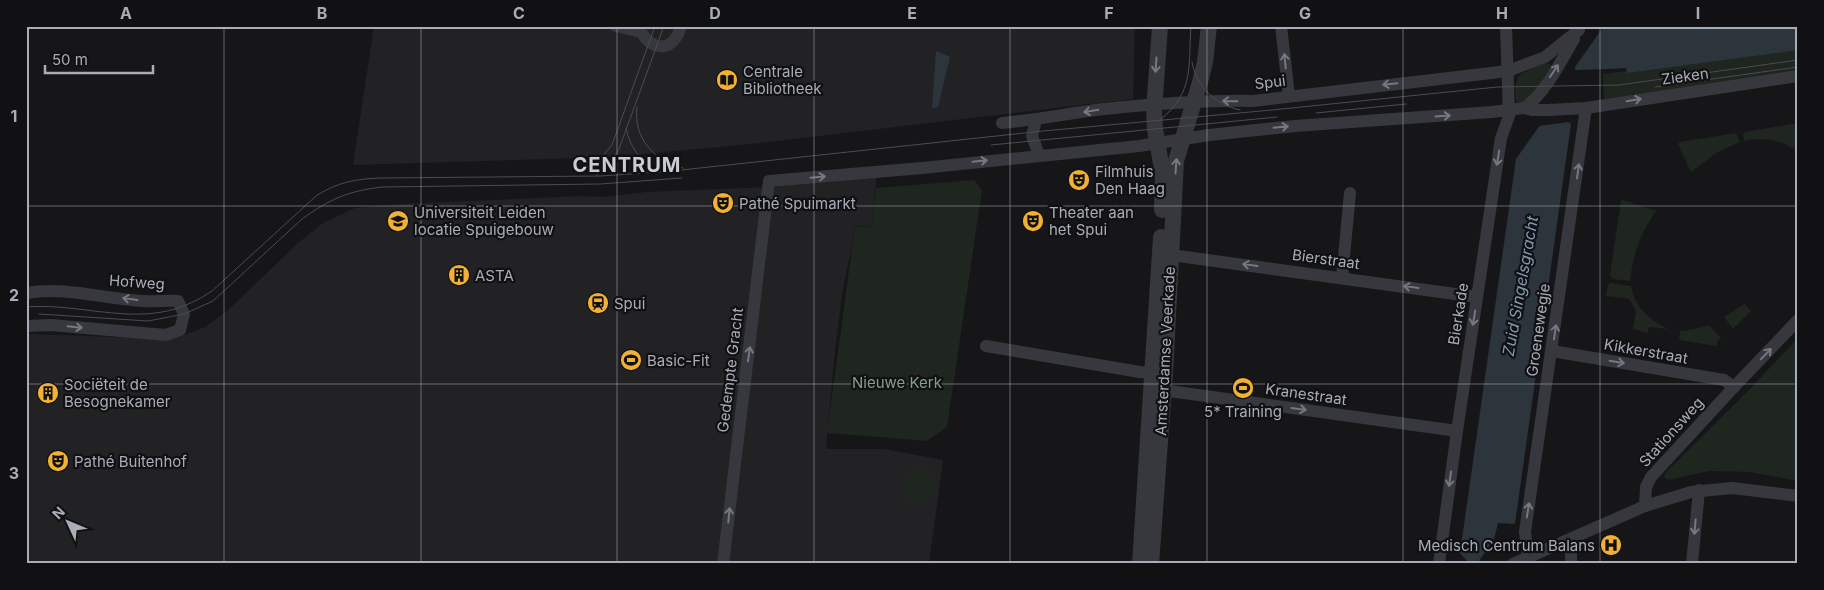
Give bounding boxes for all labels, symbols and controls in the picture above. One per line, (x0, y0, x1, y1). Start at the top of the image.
text: A (120, 3, 132, 23)
text: B (317, 3, 327, 23)
text: C (513, 3, 525, 23)
text: D (709, 3, 721, 23)
text: E (907, 3, 917, 23)
text: F (1104, 3, 1114, 23)
text: G (1299, 3, 1311, 23)
text: H (1496, 3, 1508, 23)
text: I (1696, 3, 1700, 23)
scale bar (45, 42, 152, 74)
text: 50 m (52, 50, 88, 69)
one-way arrow (1280, 53, 1290, 69)
one-way arrow (1152, 57, 1161, 73)
place label: Centrale Bibliotheek (743, 62, 822, 98)
street label: Zieken (1660, 63, 1710, 89)
one-way arrow (1549, 64, 1559, 78)
library icon: Centrale Bibliotheek (715, 68, 739, 92)
street label: Spui (1253, 71, 1287, 93)
one-way arrow (1382, 79, 1398, 89)
one-way arrow (1626, 94, 1642, 104)
one-way arrow (1223, 96, 1239, 105)
text: 1 (11, 106, 17, 126)
one-way arrow (1084, 107, 1100, 117)
one-way arrow (1434, 111, 1450, 120)
one-way arrow (1272, 123, 1288, 132)
one-way arrow (1493, 149, 1503, 165)
district label: CENTRUM (573, 153, 681, 177)
one-way arrow (971, 156, 987, 166)
one-way arrow (1171, 158, 1181, 174)
place label: Filmhuis Den Haag (1095, 162, 1165, 198)
one-way arrow (1573, 163, 1583, 179)
theatre icon: Filmhuis Den Haag (1067, 168, 1091, 192)
one-way arrow (810, 172, 826, 182)
theatre icon: Pathé Spuimarkt (711, 191, 735, 215)
place label: Pathé Spuimarkt (739, 194, 856, 213)
place label: Universiteit Leiden locatie Spuigebouw (414, 203, 554, 239)
place label: Theater aan het Spui (1049, 203, 1134, 239)
school or university icon: Universiteit Leiden locatie Spuigebouw (386, 209, 410, 233)
theatre icon: Theater aan het Spui (1021, 209, 1045, 233)
water label: Zuid Singelsgracht (1498, 214, 1542, 358)
street label: Bierstraat (1291, 245, 1361, 273)
one-way arrow (1243, 260, 1259, 270)
building icon: ASTA (447, 263, 471, 287)
place label: ASTA (475, 266, 514, 285)
street label: Amsterdamse Veerkade (1151, 266, 1179, 436)
street label: Hofweg (108, 271, 166, 293)
one-way arrow (1404, 282, 1420, 292)
street label: Bierkade (1444, 282, 1472, 346)
street label: Groenewegje (1522, 282, 1554, 378)
text: 2 (9, 285, 19, 305)
station icon: Spui (586, 291, 610, 315)
one-way arrow (122, 294, 138, 304)
place label: Spui (614, 294, 645, 313)
street label: Gedempte Gracht (713, 306, 747, 433)
one-way arrow (1468, 310, 1478, 326)
one-way arrow (67, 323, 83, 332)
one-way arrow (1550, 324, 1560, 340)
street label: Kikkerstraat (1603, 334, 1689, 368)
one-way arrow (744, 346, 754, 362)
one-way arrow (1760, 347, 1772, 360)
sports icon: Basic-Fit (619, 348, 643, 372)
place label: Basic-Fit (647, 351, 710, 370)
one-way arrow (1609, 358, 1625, 368)
park label: Nieuwe Kerk (852, 373, 943, 392)
place label: Sociëteit de Besognekamer (64, 375, 171, 411)
sports icon: 5* Training (1231, 376, 1255, 400)
street label: Kranestraat (1264, 379, 1348, 409)
building icon: Sociëteit de Besognekamer (36, 381, 60, 405)
street label: Stationsweg (1635, 393, 1707, 471)
place label: 5* Training (1204, 402, 1282, 421)
one-way arrow (1291, 404, 1307, 414)
theatre icon: Pathé Buitenhof (46, 449, 70, 473)
place label: Pathé Buitenhof (74, 452, 187, 471)
text: 3 (9, 463, 19, 483)
one-way arrow (1445, 471, 1455, 487)
north arrow (42, 498, 92, 548)
one-way arrow (1523, 502, 1533, 518)
text: N (48, 503, 68, 522)
one-way arrow (724, 508, 734, 524)
one-way arrow (1690, 518, 1700, 534)
hospital icon: Medisch Centrum Balans (1599, 533, 1623, 557)
place label: Medisch Centrum Balans (1418, 536, 1595, 555)

